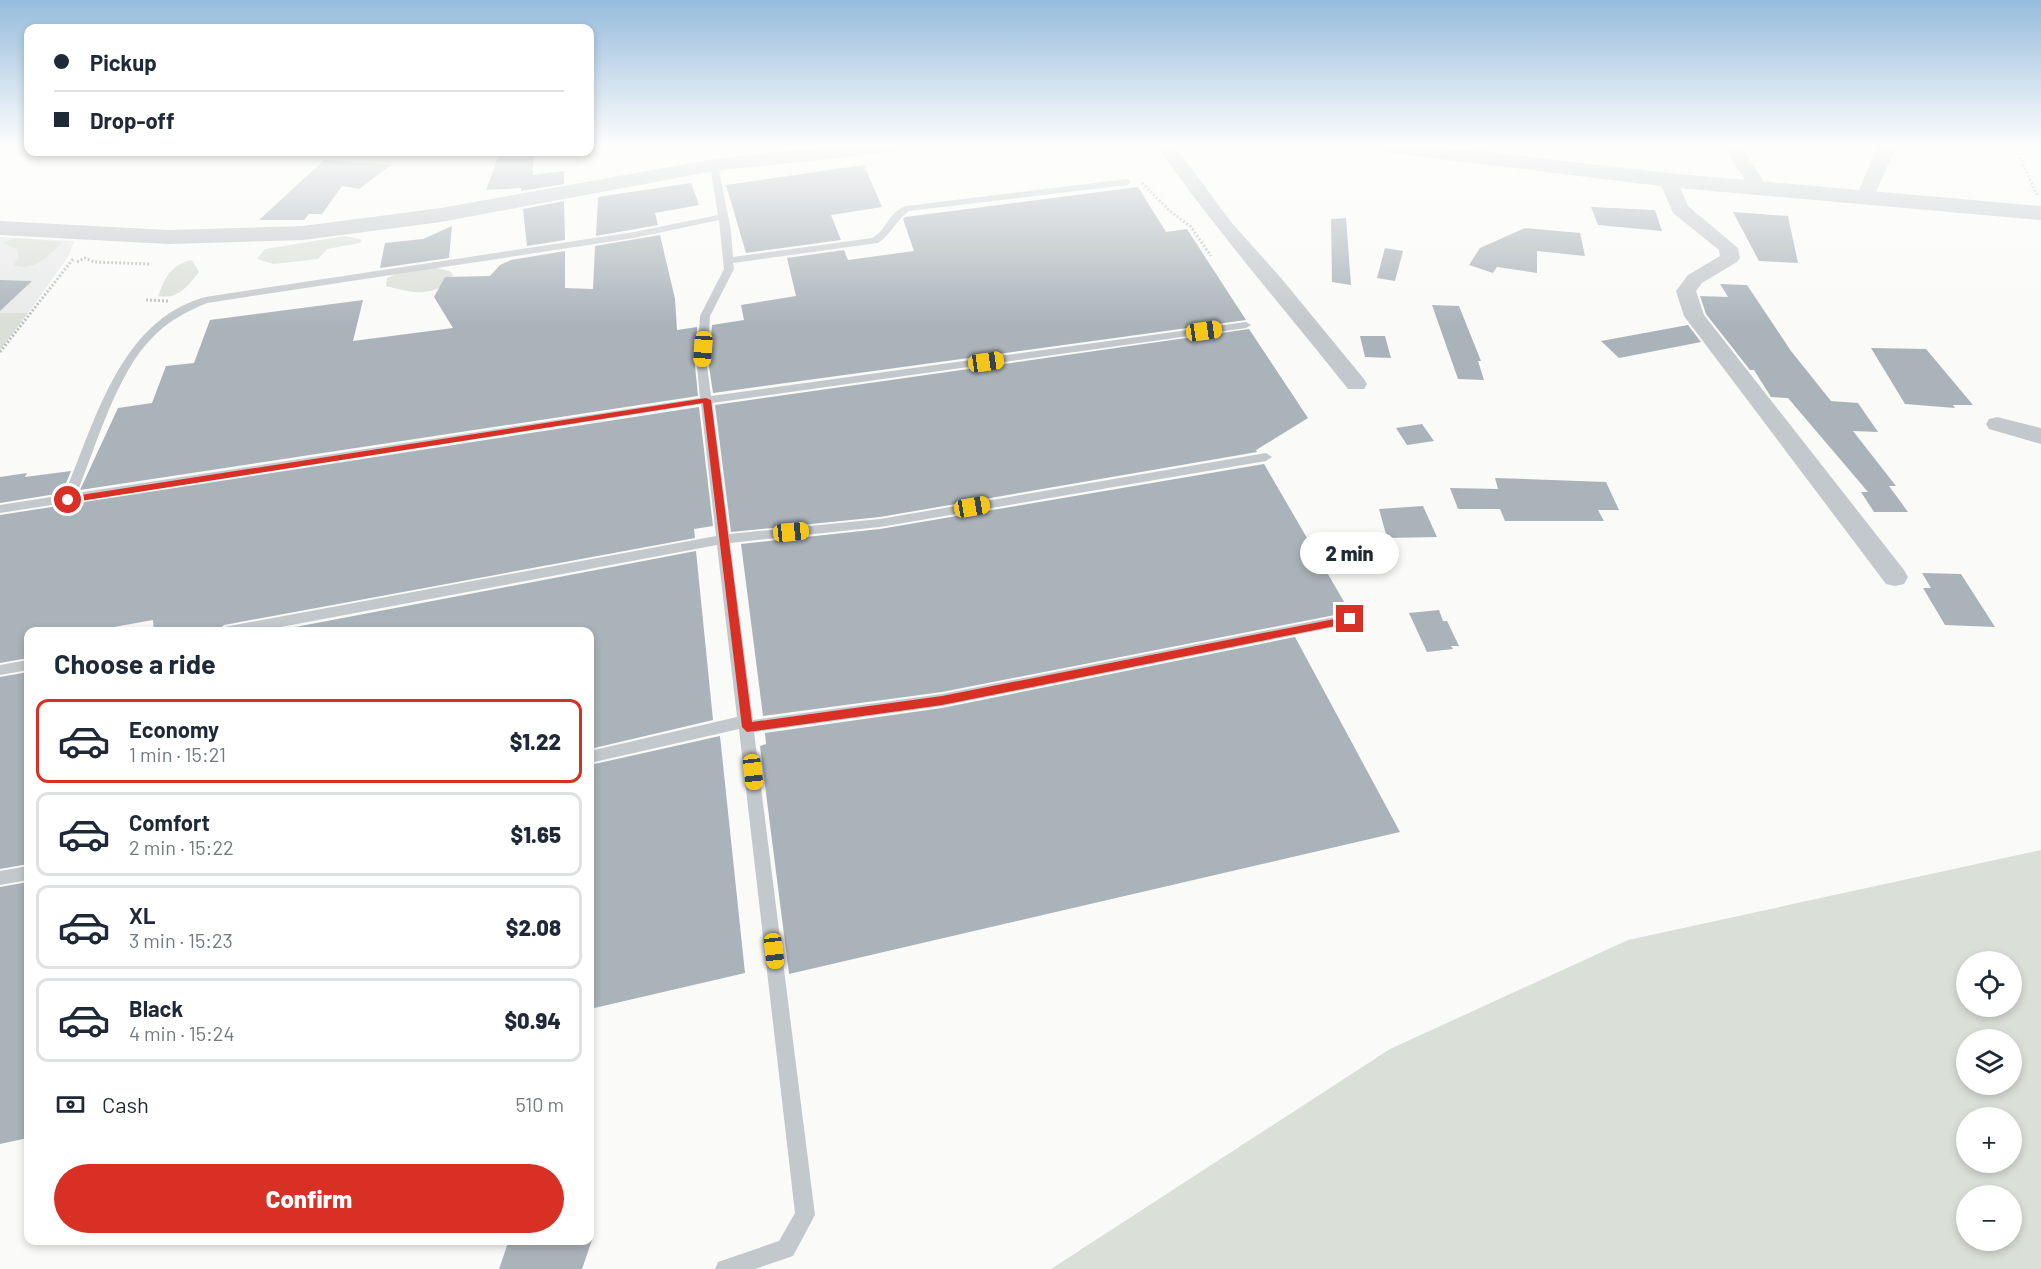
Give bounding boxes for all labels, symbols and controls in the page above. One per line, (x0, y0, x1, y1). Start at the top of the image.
text: Pickup (90, 49, 157, 75)
text: Drop-off (90, 107, 174, 133)
car (1185, 320, 1223, 342)
car (693, 330, 713, 368)
car (967, 351, 1005, 373)
route start (54, 486, 81, 513)
car (953, 495, 991, 519)
car (772, 521, 810, 543)
callout: 2 min (1300, 532, 1400, 574)
text: 2 min (1325, 541, 1374, 565)
route end (1336, 605, 1363, 632)
text: Choose a ride (54, 647, 216, 679)
icon: car (57, 714, 111, 768)
text: Economy (129, 716, 219, 742)
text: $1.22 (510, 728, 561, 754)
text: 1 min · 15:21 (129, 742, 226, 766)
car (742, 753, 764, 791)
icon: car (57, 807, 111, 861)
text: Comfort (129, 809, 210, 835)
text: $1.65 (511, 821, 561, 847)
text: 2 min · 15:22 (129, 835, 234, 859)
icon: car (57, 900, 111, 954)
text: XL (129, 902, 155, 928)
text: $2.08 (506, 914, 561, 940)
text: 3 min · 15:23 (129, 928, 233, 952)
car (763, 932, 785, 970)
map controls (1956, 951, 2022, 1251)
button: locate (1956, 951, 2022, 1017)
icon: car (57, 993, 111, 1047)
text: Black (129, 995, 183, 1021)
text: $0.94 (504, 1007, 561, 1033)
text: 4 min · 15:24 (129, 1021, 234, 1045)
button: layers (1956, 1029, 2022, 1095)
icon: cash (54, 1088, 87, 1121)
text: Cash (102, 1091, 149, 1117)
text: 510 m (515, 1092, 564, 1116)
button: + (1956, 1107, 2022, 1173)
button: Confirm (54, 1164, 564, 1233)
button: − (1956, 1185, 2022, 1251)

